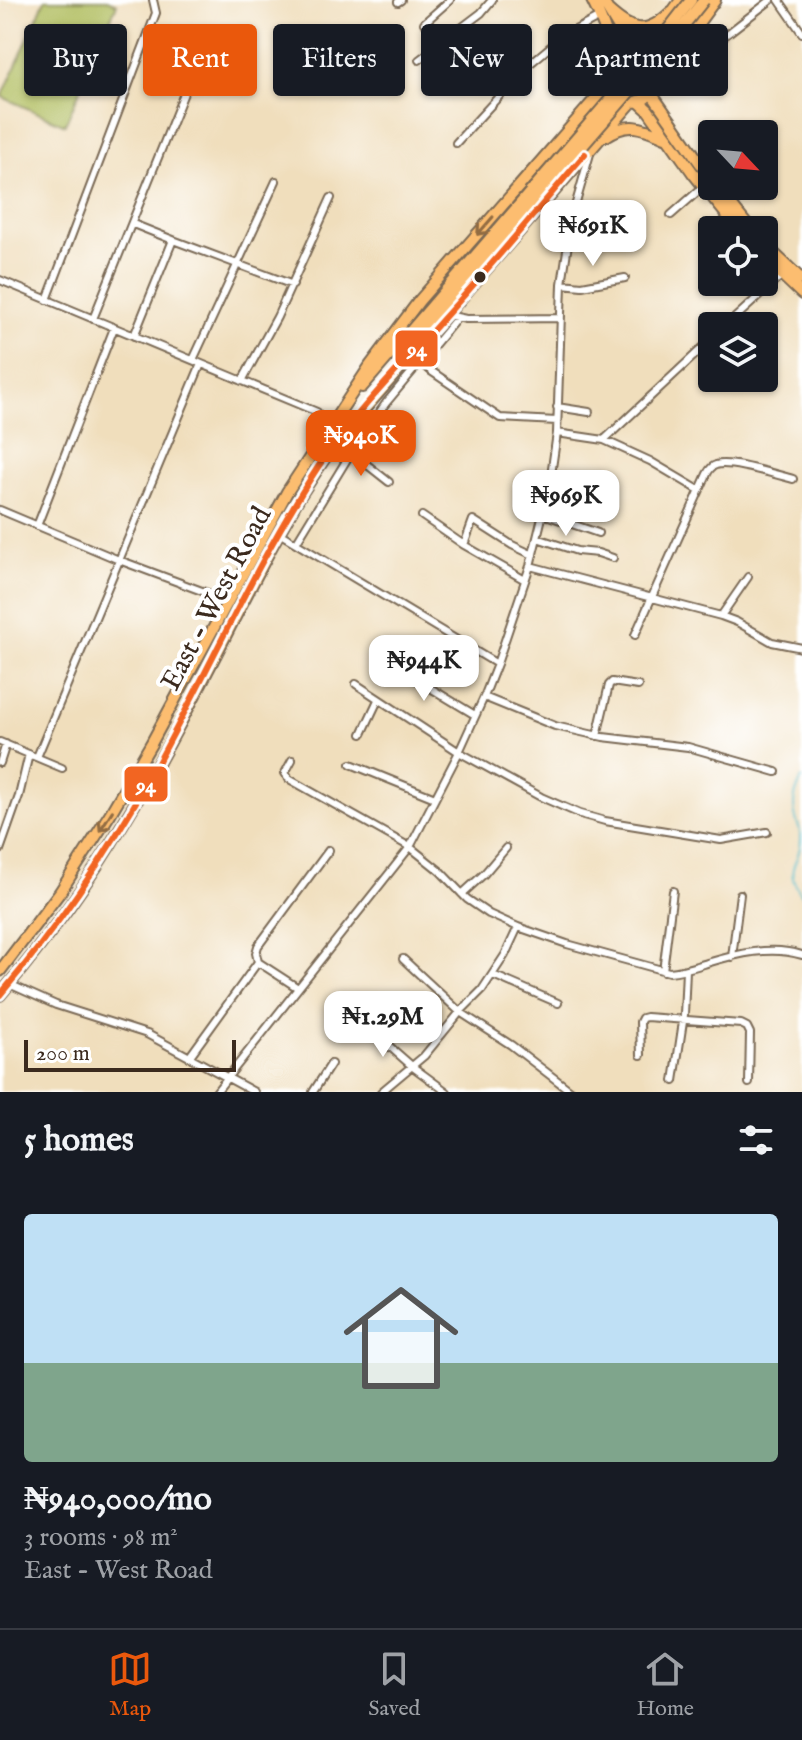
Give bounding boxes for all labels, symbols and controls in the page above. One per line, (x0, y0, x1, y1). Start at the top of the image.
chip: Buy (24, 24, 127, 96)
chip: Rent (143, 24, 257, 96)
chip: Filters (273, 24, 405, 96)
chip: New (421, 24, 532, 96)
chip: Apartment (548, 24, 728, 96)
north arrow (698, 120, 778, 200)
map controls (698, 120, 778, 392)
pin: ₦691K (537, 200, 649, 268)
text: ₦691K (558, 209, 628, 242)
one-way arrow (477, 215, 495, 235)
button: locate (698, 216, 778, 296)
unlabelled marker (472, 269, 488, 285)
button: layers (698, 312, 778, 392)
line badge: 94 (394, 329, 439, 368)
text: 94 (406, 336, 428, 364)
pin: ₦940K (305, 410, 417, 478)
text: ₦940K (324, 419, 398, 452)
pin: ₦969K (510, 470, 622, 538)
text: ₦969K (530, 479, 602, 512)
street label: East - West Road (154, 501, 280, 697)
pin: ₦944K (368, 635, 480, 703)
text: ₦944K (387, 644, 461, 677)
line badge: 94 (123, 765, 169, 803)
text: 94 (135, 772, 157, 800)
one-way arrow (98, 809, 114, 832)
pin: ₦1.29M (318, 991, 448, 1059)
text: ₦1.29M (342, 1000, 424, 1033)
scale bar (24, 1036, 236, 1072)
text: 200 m (36, 1040, 90, 1068)
icon: filters (734, 1118, 778, 1162)
text: 5 homes (24, 1119, 134, 1162)
icon: home (329, 1266, 473, 1410)
text: ₦940,000/mo (24, 1478, 212, 1521)
text: 3 rooms · 98 m² (24, 1521, 178, 1554)
text: East - West Road (24, 1554, 213, 1587)
tab: Map (108, 1647, 152, 1723)
tab: Saved (368, 1647, 420, 1723)
tab: Home (636, 1647, 694, 1723)

